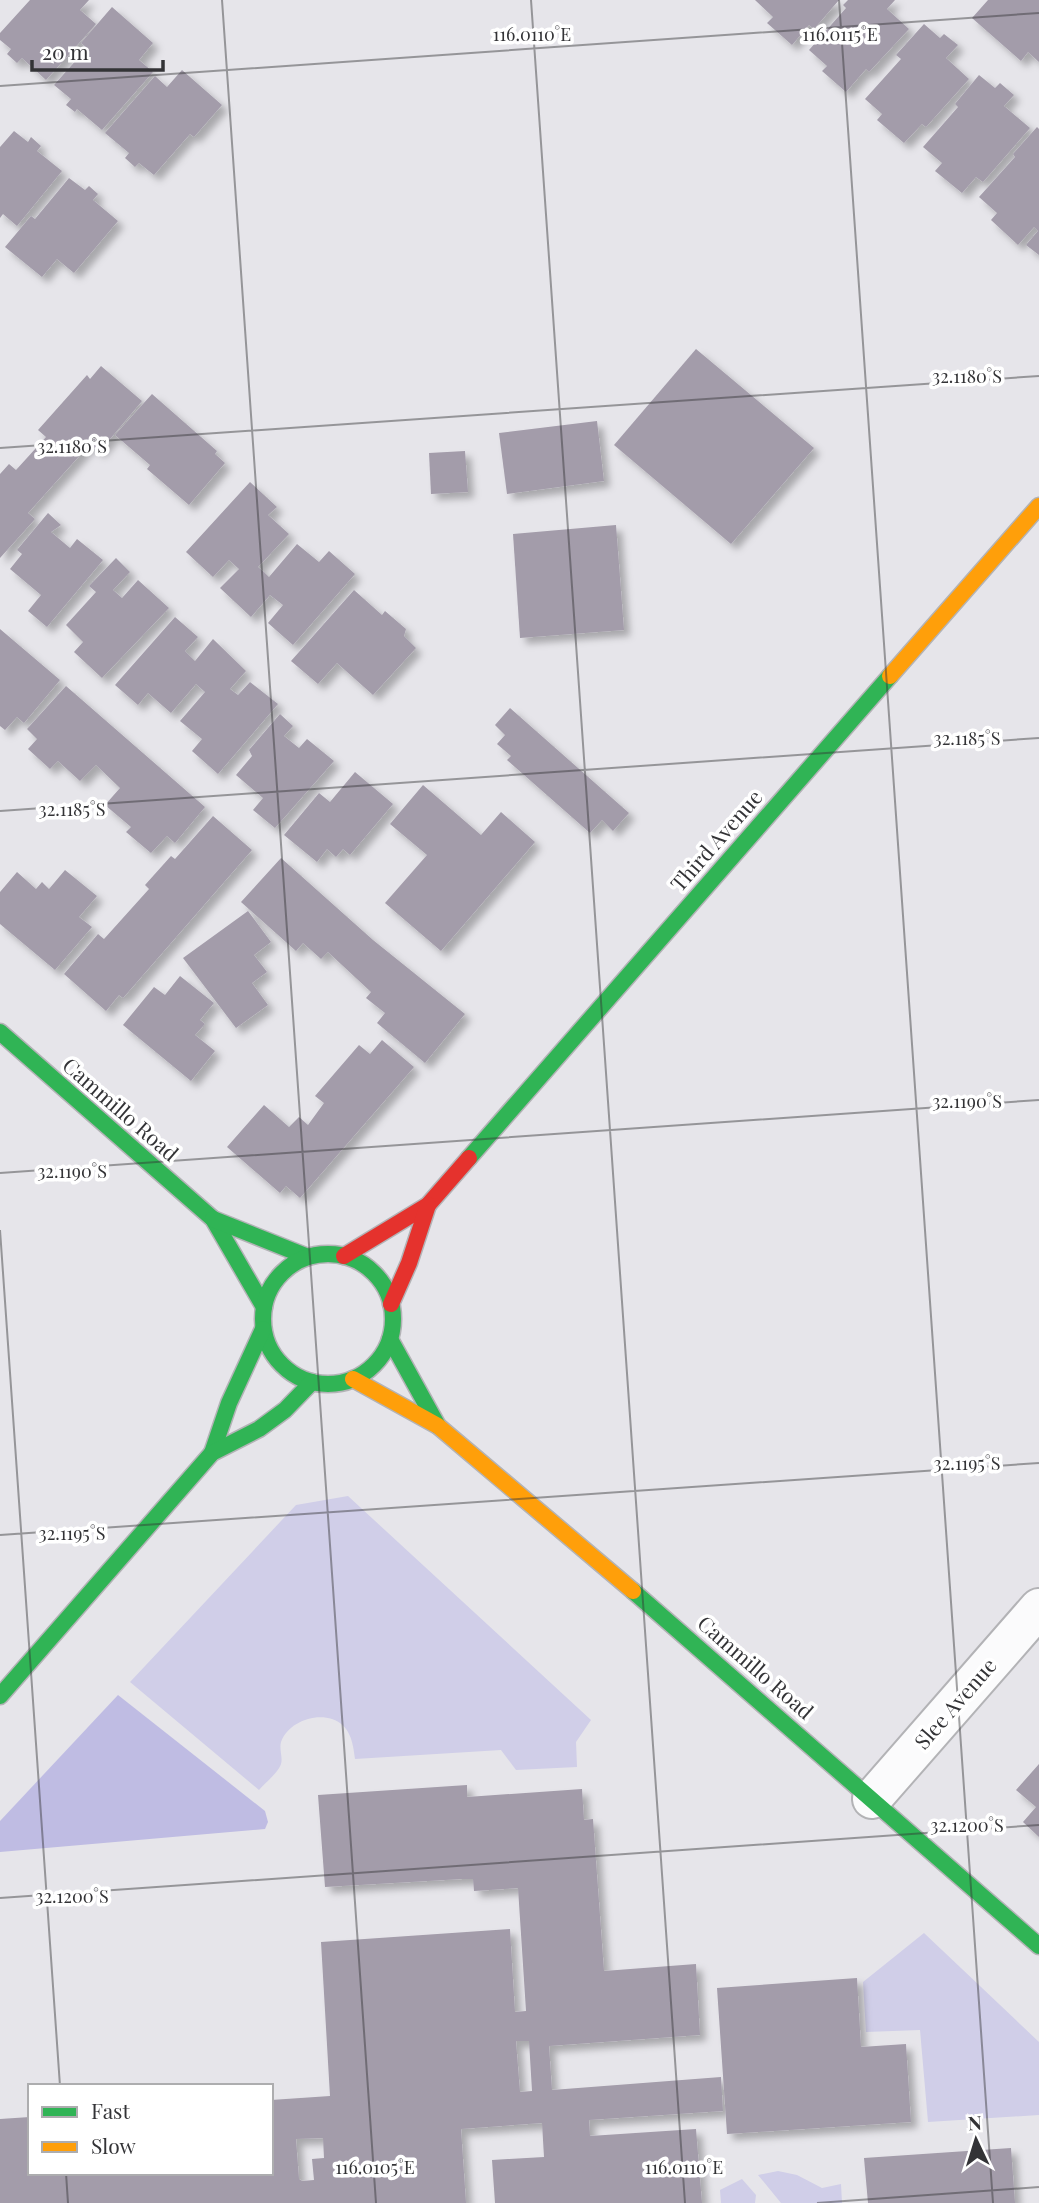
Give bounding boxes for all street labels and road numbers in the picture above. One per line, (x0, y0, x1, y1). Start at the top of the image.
street label: Third Avenue (663, 783, 768, 897)
street label: Cammillo Road (58, 1050, 185, 1167)
street label: Cammillo Road (693, 1608, 820, 1725)
street label: Slee Avenue (907, 1651, 1002, 1754)

